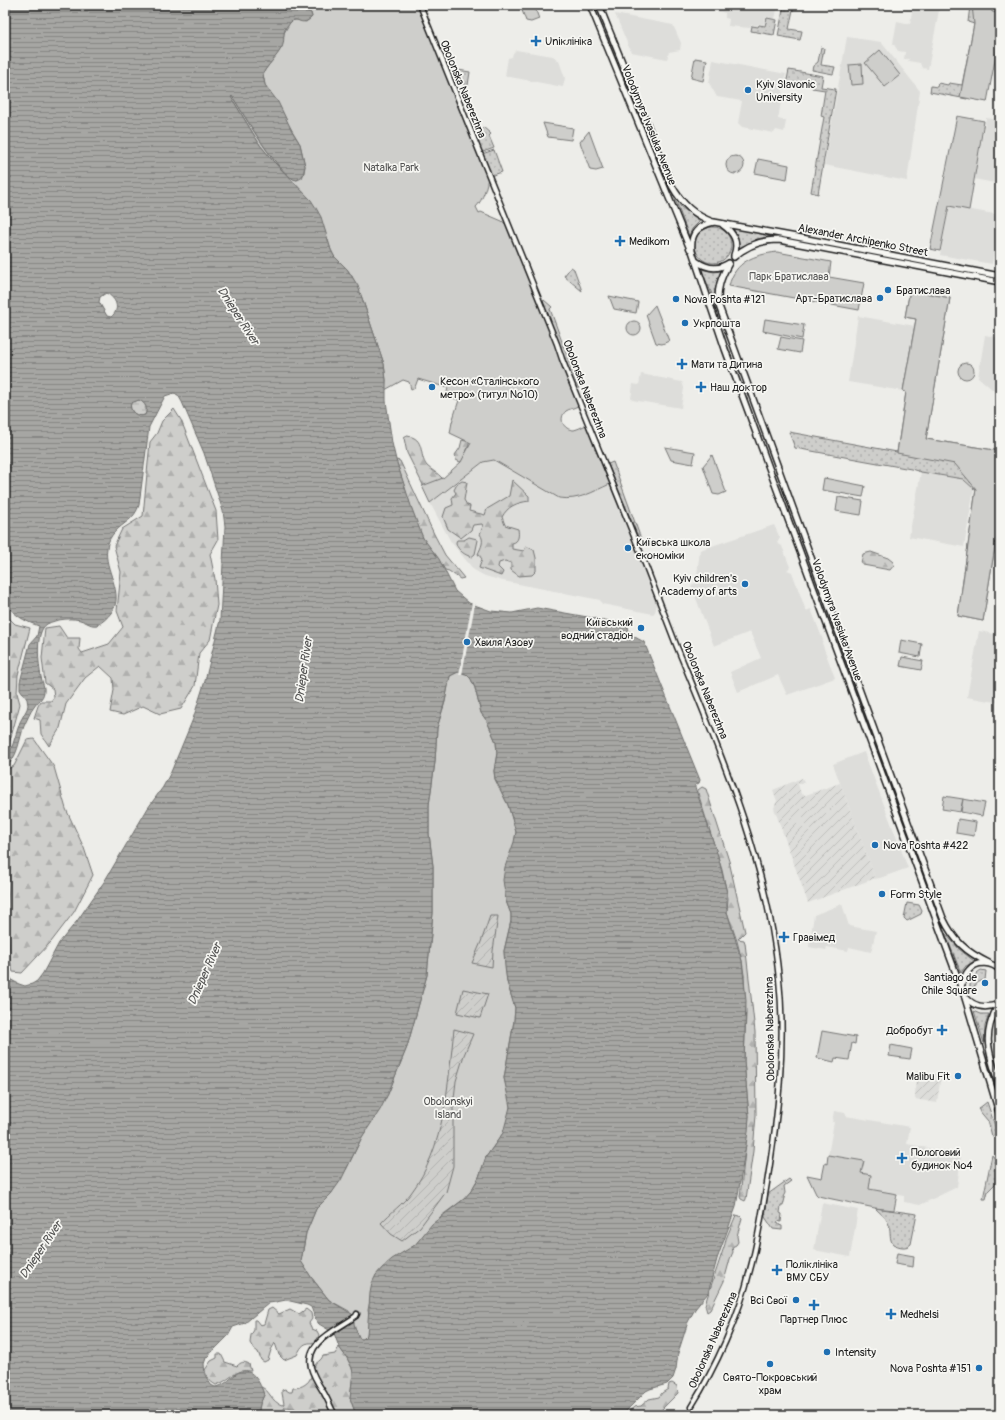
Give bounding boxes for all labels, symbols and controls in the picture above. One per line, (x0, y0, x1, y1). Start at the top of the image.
marker: Uniклініка (530, 35, 542, 47)
place label: Uniклініка (545, 35, 592, 48)
street label: Obolonska Naberezhna (437, 38, 489, 140)
street label: Volodymyra Ivasiuka Avenue (619, 63, 679, 188)
place label: Kyiv Slavonic University (756, 78, 816, 104)
marker: Kyiv Slavonic University (743, 85, 753, 95)
park label: Natalka Park (363, 161, 419, 174)
street label: Alexander Archipenko Street (797, 221, 930, 259)
marker: Medikom (614, 235, 626, 247)
place label: Medikom (629, 235, 670, 248)
park label: Парк Братислава (749, 270, 829, 283)
water label: Dnieper River (214, 284, 263, 349)
place label: Братислава (896, 284, 950, 297)
marker: Братислава (883, 285, 893, 295)
place label: Арт-Братислава (795, 292, 872, 305)
place label: Nova Poshta #121 (684, 293, 765, 306)
marker: Арт-Братислава (875, 293, 885, 303)
marker: Nova Poshta #121 (671, 294, 681, 304)
place label: Укрпошта (693, 317, 740, 330)
marker: Укрпошта (680, 318, 690, 328)
street label: Obolonska Naberezhna (560, 338, 610, 440)
marker: Мати та Дитина (676, 358, 688, 370)
place label: Мати та Дитина (691, 358, 762, 371)
place label: Кесон «Сталінського метро» (титул №10) (440, 375, 539, 401)
marker: Наш доктор (695, 381, 707, 393)
place label: Наш доктор (710, 381, 767, 394)
marker: Кесон «Сталінського метро» (титул №10) (427, 382, 437, 392)
place label: Київська школа економіки (636, 536, 710, 562)
marker: Київська школа економіки (623, 543, 633, 553)
street label: Volodymyra Ivasiuka Avenue (809, 557, 865, 683)
place label: Kyiv children's Academy of arts (660, 572, 737, 598)
marker: Kyiv children's Academy of arts (740, 579, 750, 589)
place label: Київський водний стадіон (561, 616, 633, 642)
marker: Київський водний стадіон (636, 623, 646, 633)
water label: Dnieper River (292, 635, 316, 704)
place label: Хвиля Азову (475, 636, 533, 649)
marker: Хвиля Азову (462, 637, 472, 647)
street label: Obolonska Naberezhna (679, 639, 731, 741)
place label: Nova Poshta #422 (883, 839, 968, 852)
marker: Nova Poshta #422 (870, 840, 880, 850)
place label: Form Style (890, 888, 942, 901)
marker: Form Style (877, 889, 887, 899)
marker: Гравімед (778, 931, 790, 943)
place label: Гравімед (793, 931, 836, 944)
water label: Dnieper River (185, 939, 226, 1007)
place label: Santiago de Chile Square (921, 971, 978, 997)
street label: Obolonska Naberezhna (763, 977, 777, 1081)
marker: Santiago de Chile Square (980, 978, 990, 988)
place label: Добробут (886, 1024, 933, 1037)
marker: Добробут (936, 1024, 948, 1036)
place label: Malibu Fit (906, 1070, 951, 1083)
marker: Malibu Fit (953, 1071, 963, 1081)
park label: Obolonskyi Island (424, 1095, 472, 1121)
place label: Пологовий будинок №4 (911, 1146, 973, 1172)
marker: Пологовий будинок №4 (896, 1152, 908, 1164)
water label: Dnieper River (16, 1217, 67, 1282)
place label: Поліклініка ВМУ СБУ (786, 1258, 838, 1284)
marker: Поліклініка ВМУ СБУ (771, 1264, 783, 1276)
street label: Obolonska Naberezhna (686, 1290, 740, 1390)
place label: Всі Свої (750, 1294, 788, 1307)
marker: Всі Свої (791, 1295, 801, 1305)
marker: Партнер Плюс (808, 1299, 820, 1311)
marker: Medhelsi (885, 1308, 897, 1320)
place label: Medhelsi (900, 1308, 939, 1321)
place label: Партнер Плюс (780, 1313, 848, 1326)
place label: Intensity (835, 1346, 876, 1359)
marker: Intensity (822, 1347, 832, 1357)
marker: Свято-Покровський храм (765, 1359, 775, 1369)
place label: Nova Poshta #151 (890, 1362, 971, 1375)
marker: Nova Poshta #151 (974, 1363, 984, 1373)
place label: Свято-Покровський храм (723, 1371, 817, 1397)

